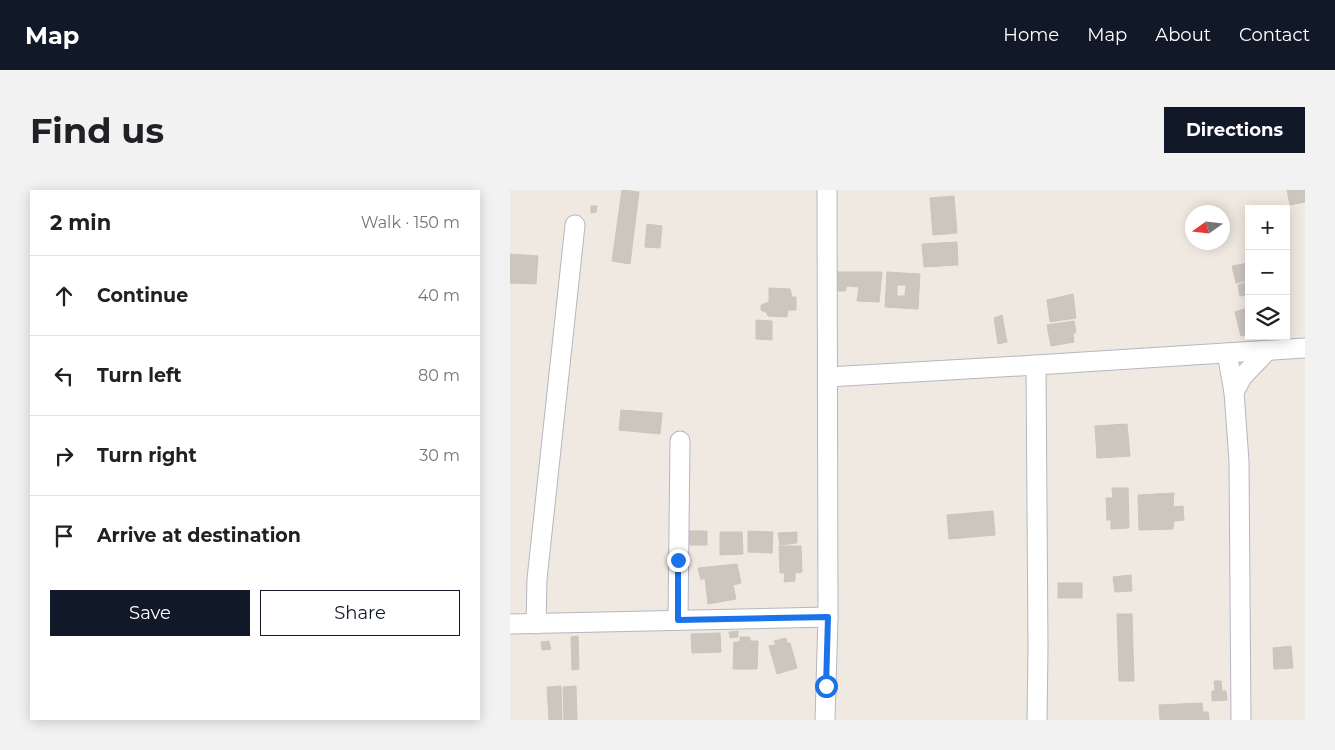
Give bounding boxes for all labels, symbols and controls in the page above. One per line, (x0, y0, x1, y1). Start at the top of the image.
text: Map (25, 21, 79, 50)
text: Home (1003, 24, 1059, 46)
text: Map (1087, 24, 1127, 46)
text: About (1155, 24, 1211, 46)
text: Contact (1239, 24, 1310, 46)
button: Directions (1164, 107, 1305, 153)
text: Find us (30, 109, 164, 152)
north arrow (1185, 205, 1230, 250)
map controls (1245, 205, 1290, 340)
button: + (1245, 205, 1290, 250)
text: 2 min (50, 210, 111, 235)
text: Walk · 150 m (361, 213, 460, 232)
button: − (1245, 250, 1290, 295)
icon: ahead (50, 282, 78, 310)
text: Continue (97, 284, 188, 307)
text: 40 m (418, 286, 460, 305)
button: layers (1245, 295, 1290, 340)
icon: left (50, 362, 78, 390)
text: Turn left (97, 364, 182, 387)
text: 80 m (418, 366, 460, 385)
icon: right (50, 442, 78, 470)
text: Turn right (97, 444, 197, 467)
text: 30 m (419, 446, 460, 465)
icon: arrive (50, 522, 78, 550)
text: Arrive at destination (97, 524, 301, 547)
route end (667, 549, 690, 572)
button: Save (50, 590, 250, 636)
button: Share (260, 590, 460, 636)
route start (815, 675, 838, 698)

